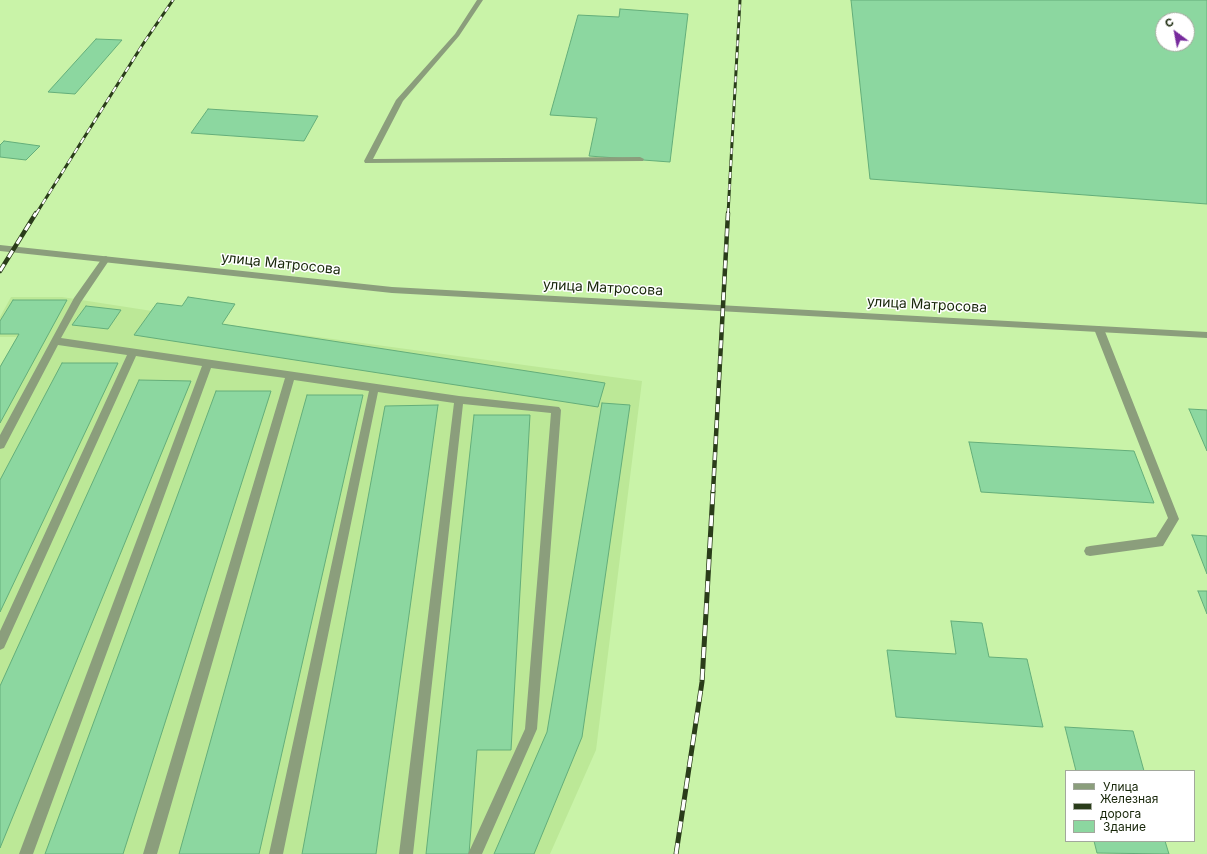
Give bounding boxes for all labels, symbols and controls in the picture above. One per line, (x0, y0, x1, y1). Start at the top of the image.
north arrow (1155, 12, 1195, 52)
text: С (1162, 15, 1176, 31)
street label: улица Матросова (220, 249, 342, 279)
street label: улица Матросова (543, 276, 663, 300)
street label: улица Матросова (867, 293, 987, 317)
legend (1065, 770, 1195, 842)
text: Улица (1103, 779, 1138, 794)
text: Железная дорога (1100, 791, 1158, 821)
text: Здание (1103, 819, 1146, 834)

